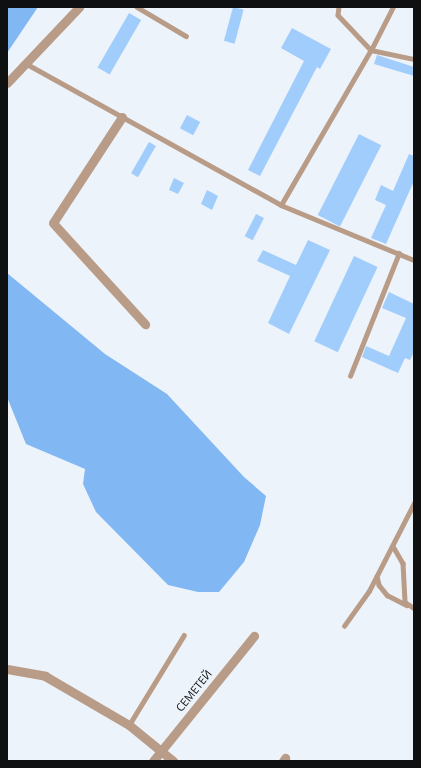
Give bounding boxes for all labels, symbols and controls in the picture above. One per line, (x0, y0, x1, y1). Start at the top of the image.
street label: СЕМЕТЕЙ (173, 668, 215, 714)

